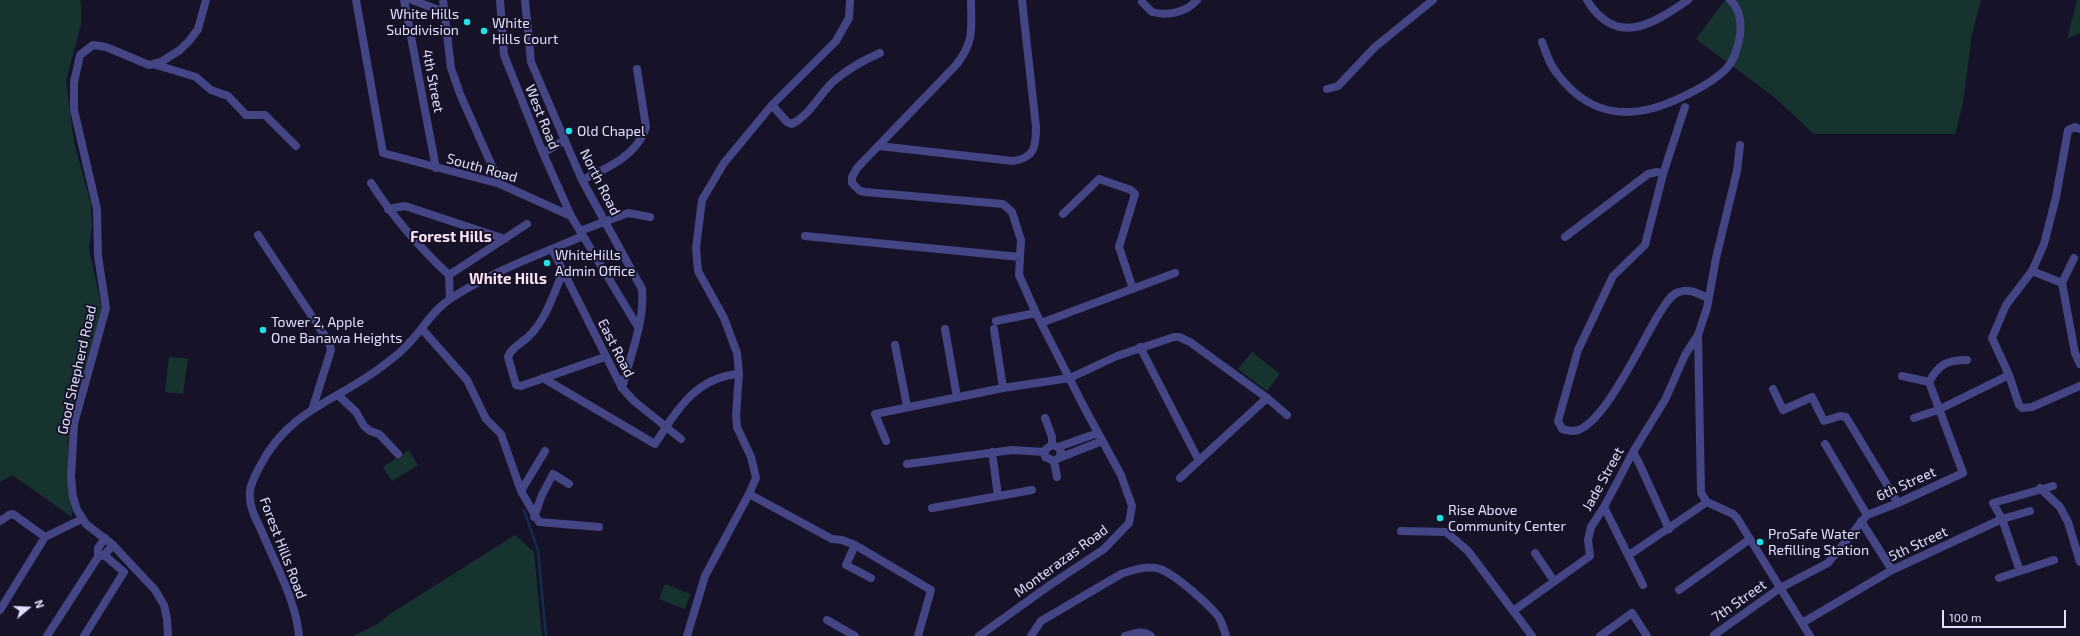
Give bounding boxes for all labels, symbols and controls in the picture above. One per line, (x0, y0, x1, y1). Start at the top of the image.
place label: White Hills Subdivision (386, 6, 459, 38)
place label: White Hills Court (492, 15, 558, 48)
marker: White Hills Subdivision (462, 17, 472, 27)
marker: White Hills Court (479, 26, 489, 36)
street label: 4th Street (419, 48, 447, 114)
street label: West Road (521, 82, 563, 152)
place label: Old Chapel (577, 123, 645, 139)
marker: Old Chapel (564, 126, 574, 136)
street label: North Road (576, 146, 624, 218)
street label: South Road (445, 150, 519, 186)
district label: Forest Hills (410, 228, 492, 246)
place label: WhiteHills Admin Office (555, 247, 635, 280)
marker: WhiteHills Admin Office (542, 258, 552, 268)
district label: White Hills (469, 270, 547, 288)
street label: Good Shepherd Road (54, 304, 100, 436)
place label: Tower 2, Apple One Banawa Heights (271, 314, 402, 346)
street label: East Road (594, 316, 638, 380)
marker: Tower 2, Apple One Banawa Heights (258, 325, 268, 335)
street label: Jade Street (1579, 444, 1627, 514)
street label: 6th Street (1874, 463, 1938, 505)
street label: Forest Hills Road (256, 495, 310, 601)
place label: Rise Above Community Center (1448, 502, 1566, 534)
marker: Rise Above Community Center (1435, 513, 1445, 523)
street label: Monterazas Road (1011, 521, 1111, 601)
street label: 5th Street (1886, 523, 1950, 565)
place label: ProSafe Water Refilling Station (1768, 526, 1869, 558)
marker: ProSafe Water Refilling Station (1755, 537, 1765, 547)
street label: 7th Street (1709, 576, 1769, 626)
north arrow (8, 588, 48, 628)
text: N (32, 598, 47, 610)
scale bar (1944, 602, 2068, 628)
text: 100 m (1949, 610, 1981, 624)

